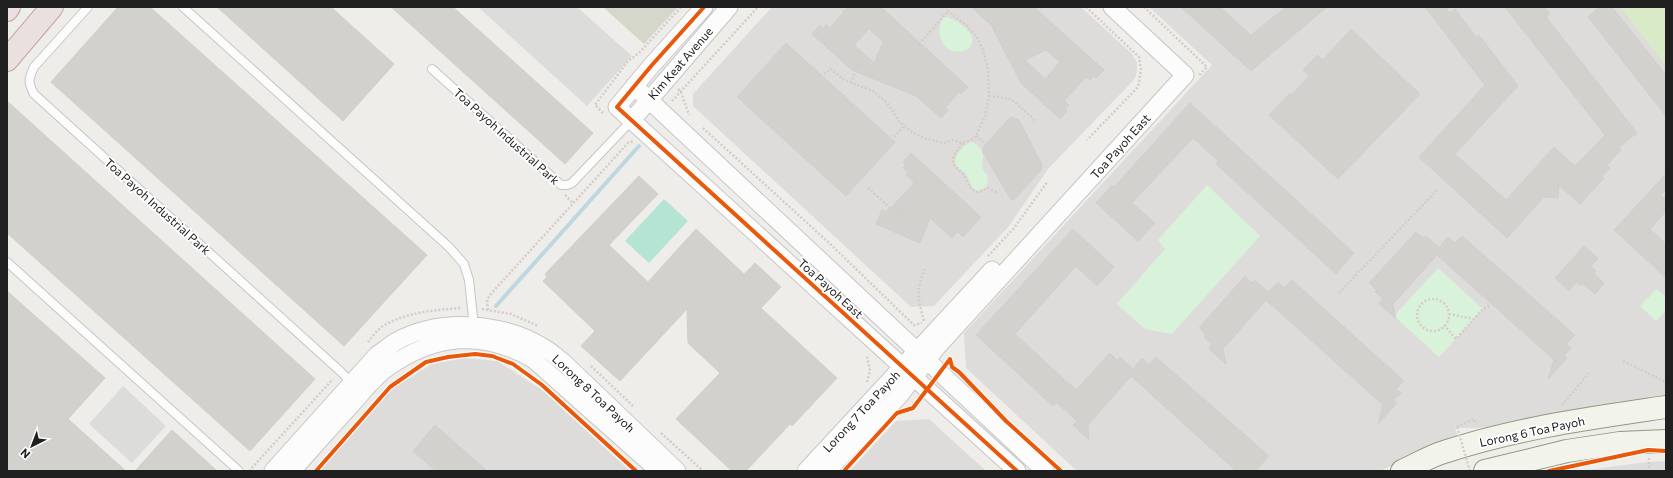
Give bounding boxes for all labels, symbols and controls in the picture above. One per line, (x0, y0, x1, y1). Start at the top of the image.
street label: Kim Keat Avenue (645, 24, 715, 102)
street label: Toa Payoh Industrial Park (451, 85, 563, 187)
street label: Toa Payoh East (1087, 111, 1153, 181)
street label: Toa Payoh Industrial Park (102, 155, 214, 257)
street label: Toa Payoh East (796, 255, 866, 321)
street label: Lorong 8 Toa Payoh (550, 351, 638, 435)
street label: Lorong 7 Toa Payoh (820, 367, 902, 455)
street label: Lorong 6 Toa Payoh (1478, 413, 1586, 449)
north arrow (12, 426, 52, 466)
text: N (18, 446, 32, 461)

